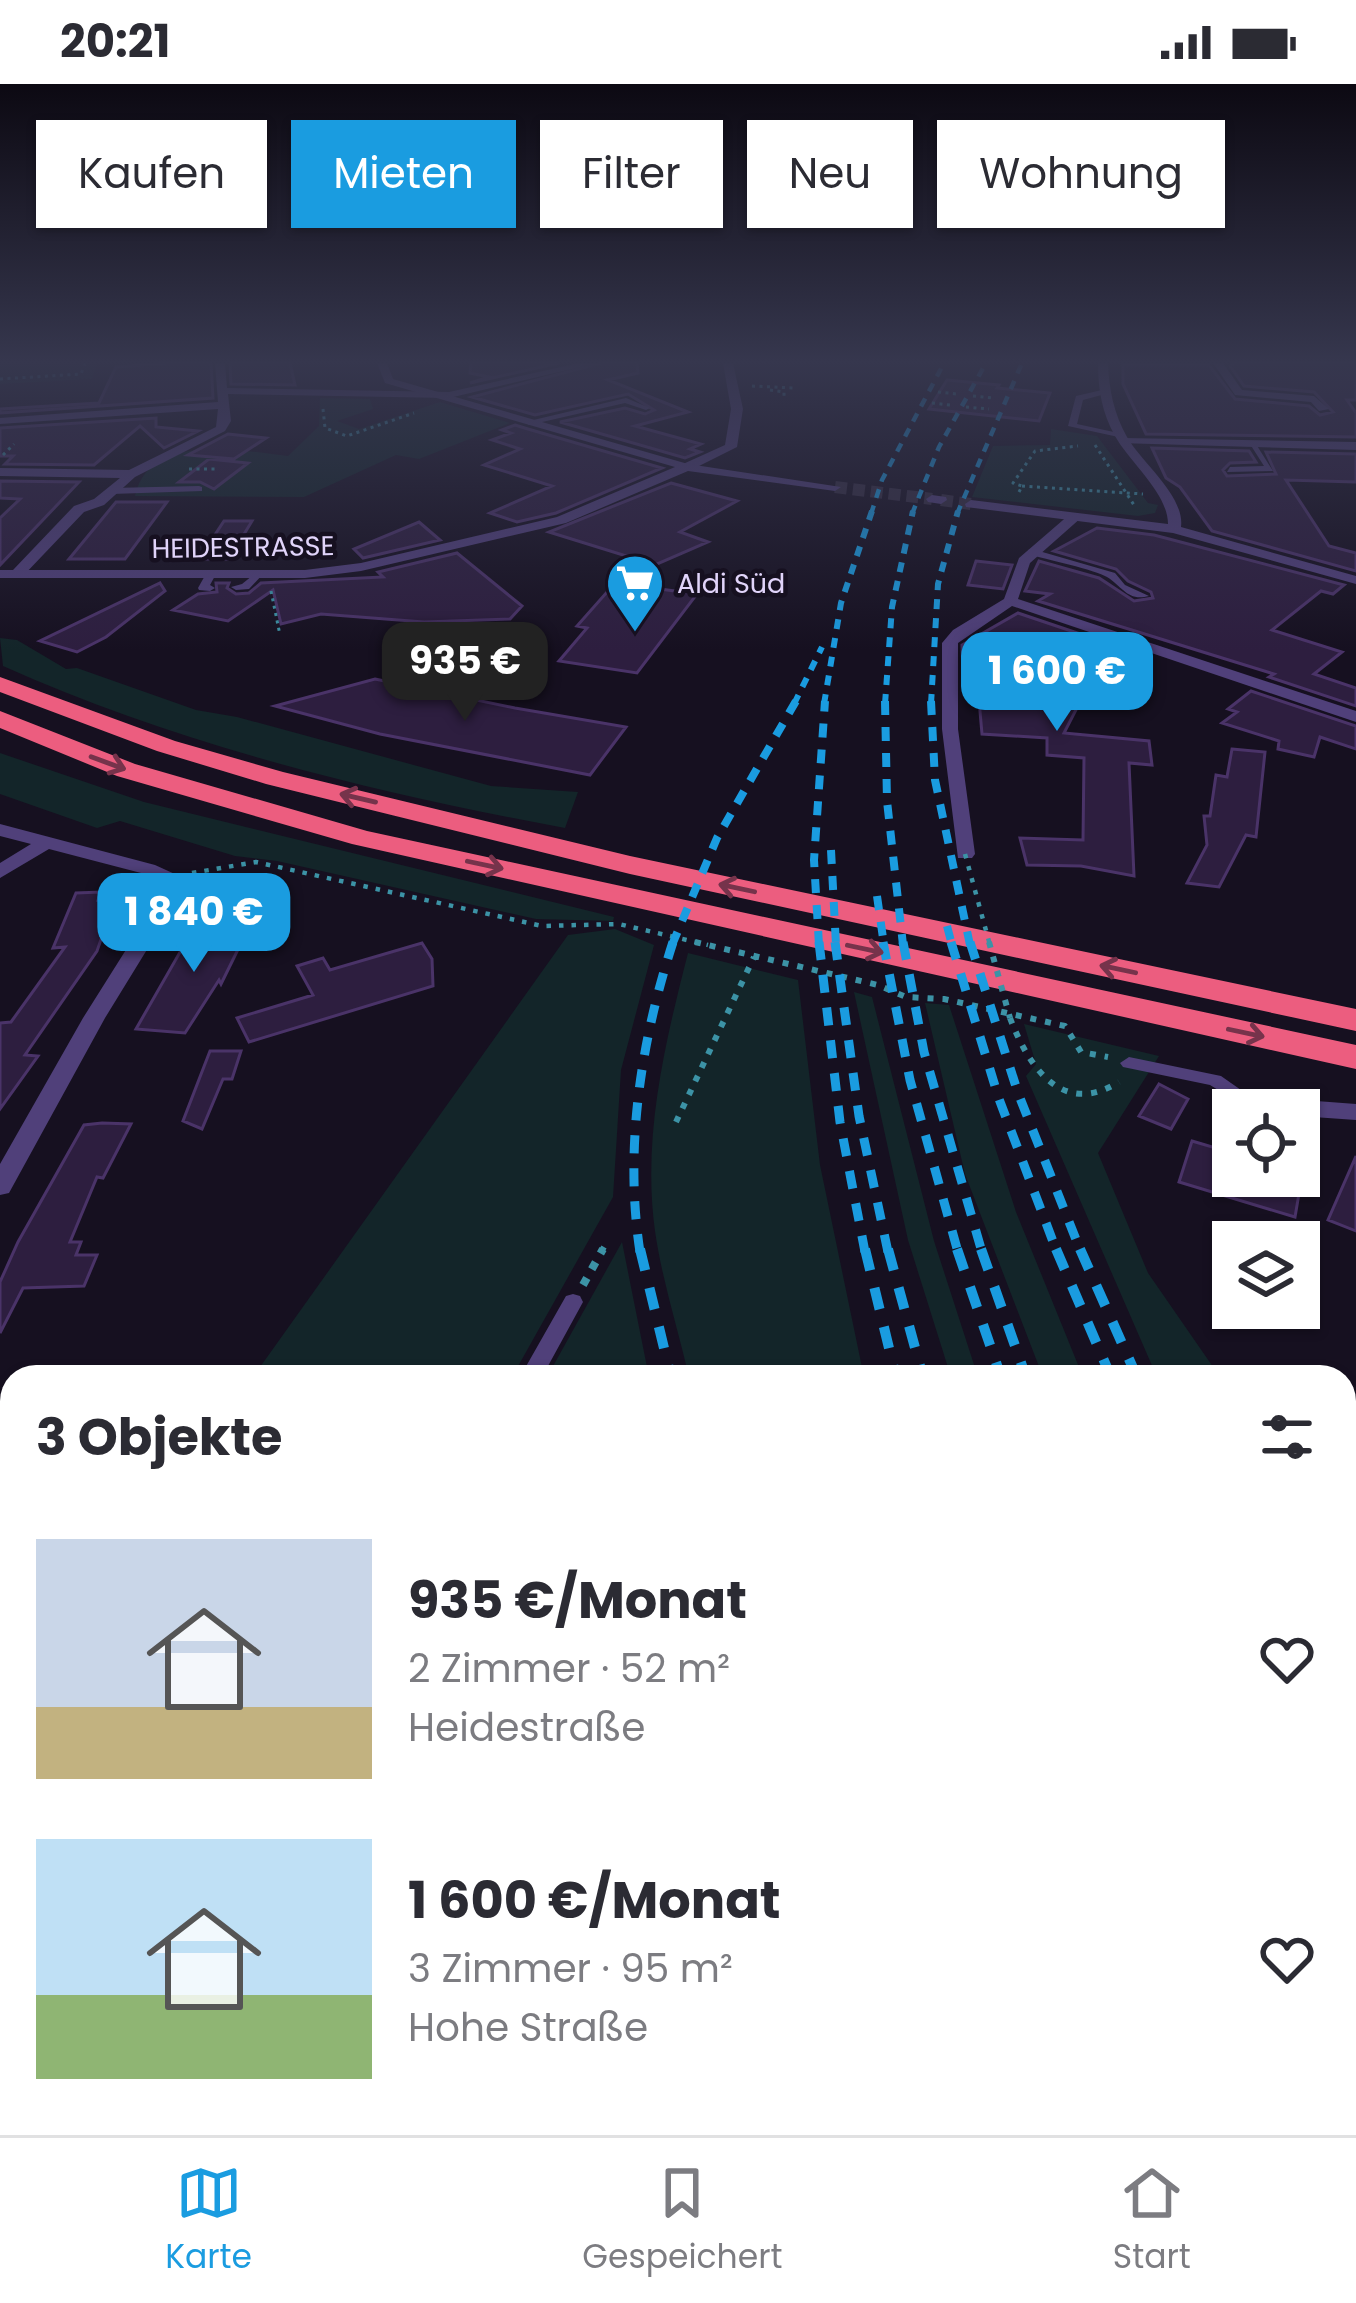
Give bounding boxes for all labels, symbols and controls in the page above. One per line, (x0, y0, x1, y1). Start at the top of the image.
text: 20:21 (60, 10, 170, 73)
chip: Kaufen (36, 120, 267, 228)
chip: Mieten (291, 120, 516, 228)
chip: Filter (540, 120, 723, 228)
chip: Neu (747, 120, 913, 228)
chip: Wohnung (937, 120, 1225, 228)
street label: HEIDESTRASSE (151, 527, 335, 567)
supermarket icon: Aldi Süd (604, 552, 666, 634)
place label: Aldi Süd (677, 565, 785, 602)
pin: 935 € (381, 622, 549, 724)
pin: 1 600 € (946, 632, 1168, 734)
text: 935 € (409, 633, 521, 688)
text: 1 600 € (988, 643, 1126, 698)
one-way arrow (89, 754, 126, 775)
one-way arrow (339, 785, 377, 808)
one-way arrow (465, 854, 503, 877)
pin: 1 840 € (83, 873, 305, 975)
one-way arrow (718, 875, 757, 898)
text: 1 840 € (124, 884, 264, 939)
one-way arrow (846, 939, 884, 962)
one-way arrow (1100, 957, 1138, 980)
one-way arrow (1227, 1023, 1265, 1046)
map controls (1212, 1089, 1320, 1329)
button: locate (1212, 1089, 1320, 1197)
button: layers (1212, 1221, 1320, 1329)
text: 3 Objekte (36, 1401, 282, 1473)
icon: filters (1254, 1404, 1320, 1470)
text: 935 €/Monat (408, 1564, 747, 1636)
icon: home (132, 1587, 276, 1731)
icon: heart (1254, 1626, 1320, 1692)
text: 2 Zimmer · 52 m² (408, 1641, 730, 1696)
text: Heidestraße (408, 1700, 646, 1755)
text: 1 600 €/Monat (408, 1864, 781, 1936)
icon: home (132, 1887, 276, 2031)
icon: heart (1254, 1926, 1320, 1992)
text: 3 Zimmer · 95 m² (408, 1941, 733, 1996)
text: Hohe Straße (408, 2000, 648, 2055)
tab: Karte (165, 2160, 252, 2282)
tab: Gespeichert (582, 2160, 783, 2282)
tab: Start (1113, 2160, 1191, 2282)

